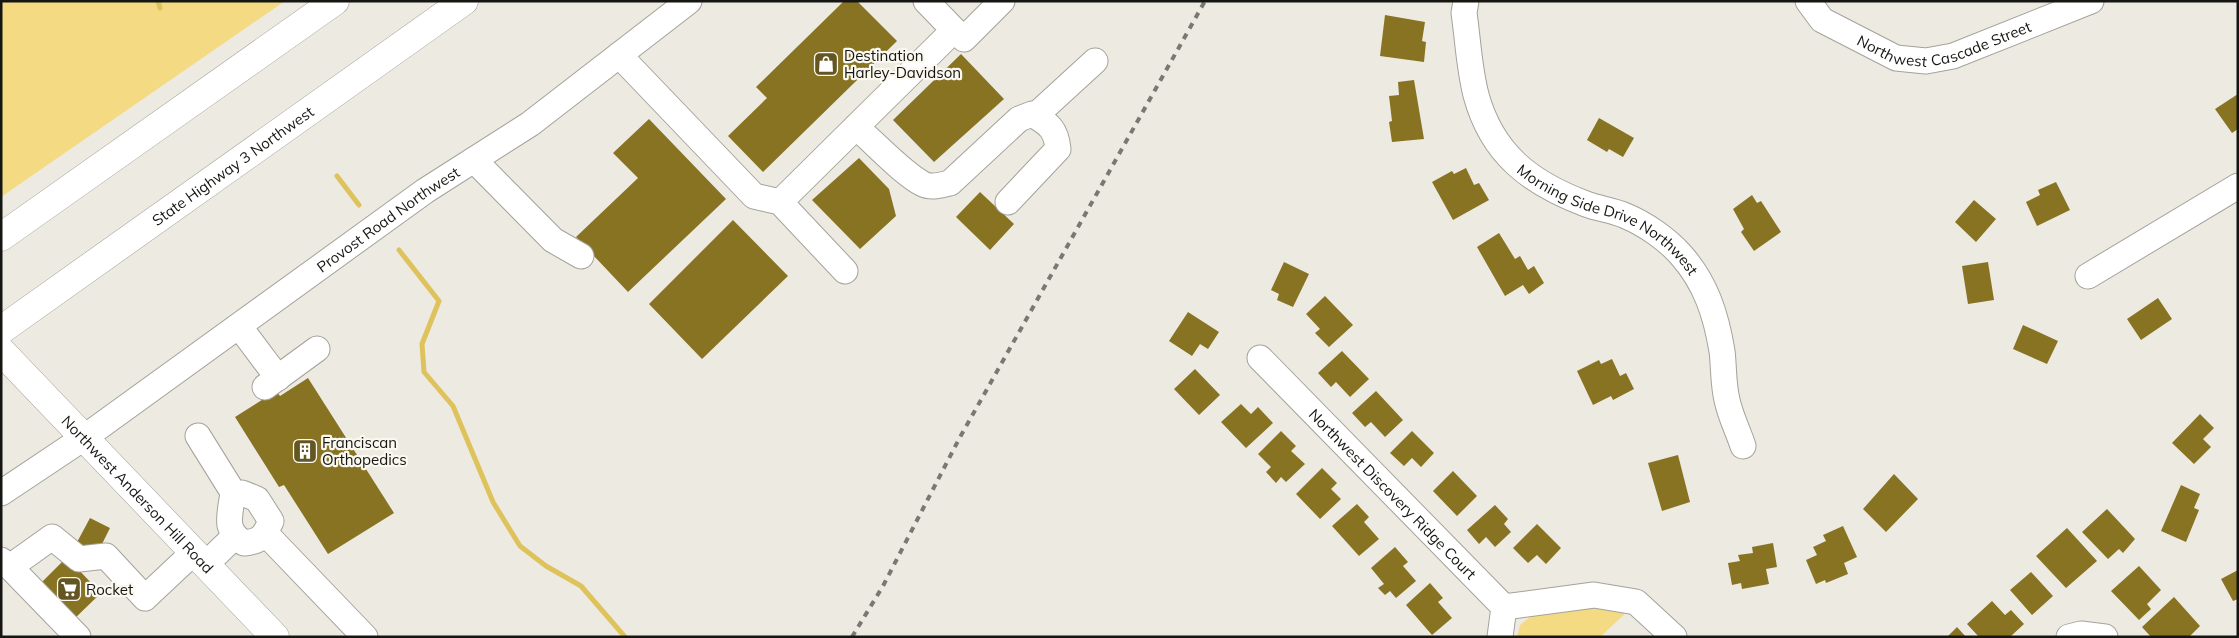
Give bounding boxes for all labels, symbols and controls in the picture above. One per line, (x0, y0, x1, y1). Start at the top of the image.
street label: Northwest Cascade Street (1854, 16, 2034, 71)
place label: Destination Harley-Davidson (844, 46, 961, 82)
shop icon: Destination Harley-Davidson (813, 51, 839, 77)
street label: State Highway 3 Northwest (148, 102, 317, 229)
street label: Morning Side Drive Northwest (1514, 160, 1703, 278)
street label: Provost Road Northwest (313, 162, 463, 276)
street label: Northwest Discovery Ridge Court (1305, 404, 1481, 583)
street label: Northwest Anderson Hill Road (58, 411, 218, 577)
place label: Franciscan Orthopedics (322, 433, 407, 469)
building icon: Franciscan Orthopedics (292, 438, 318, 464)
supermarket icon: Rocket (56, 576, 82, 602)
place label: Rocket (86, 580, 133, 599)

